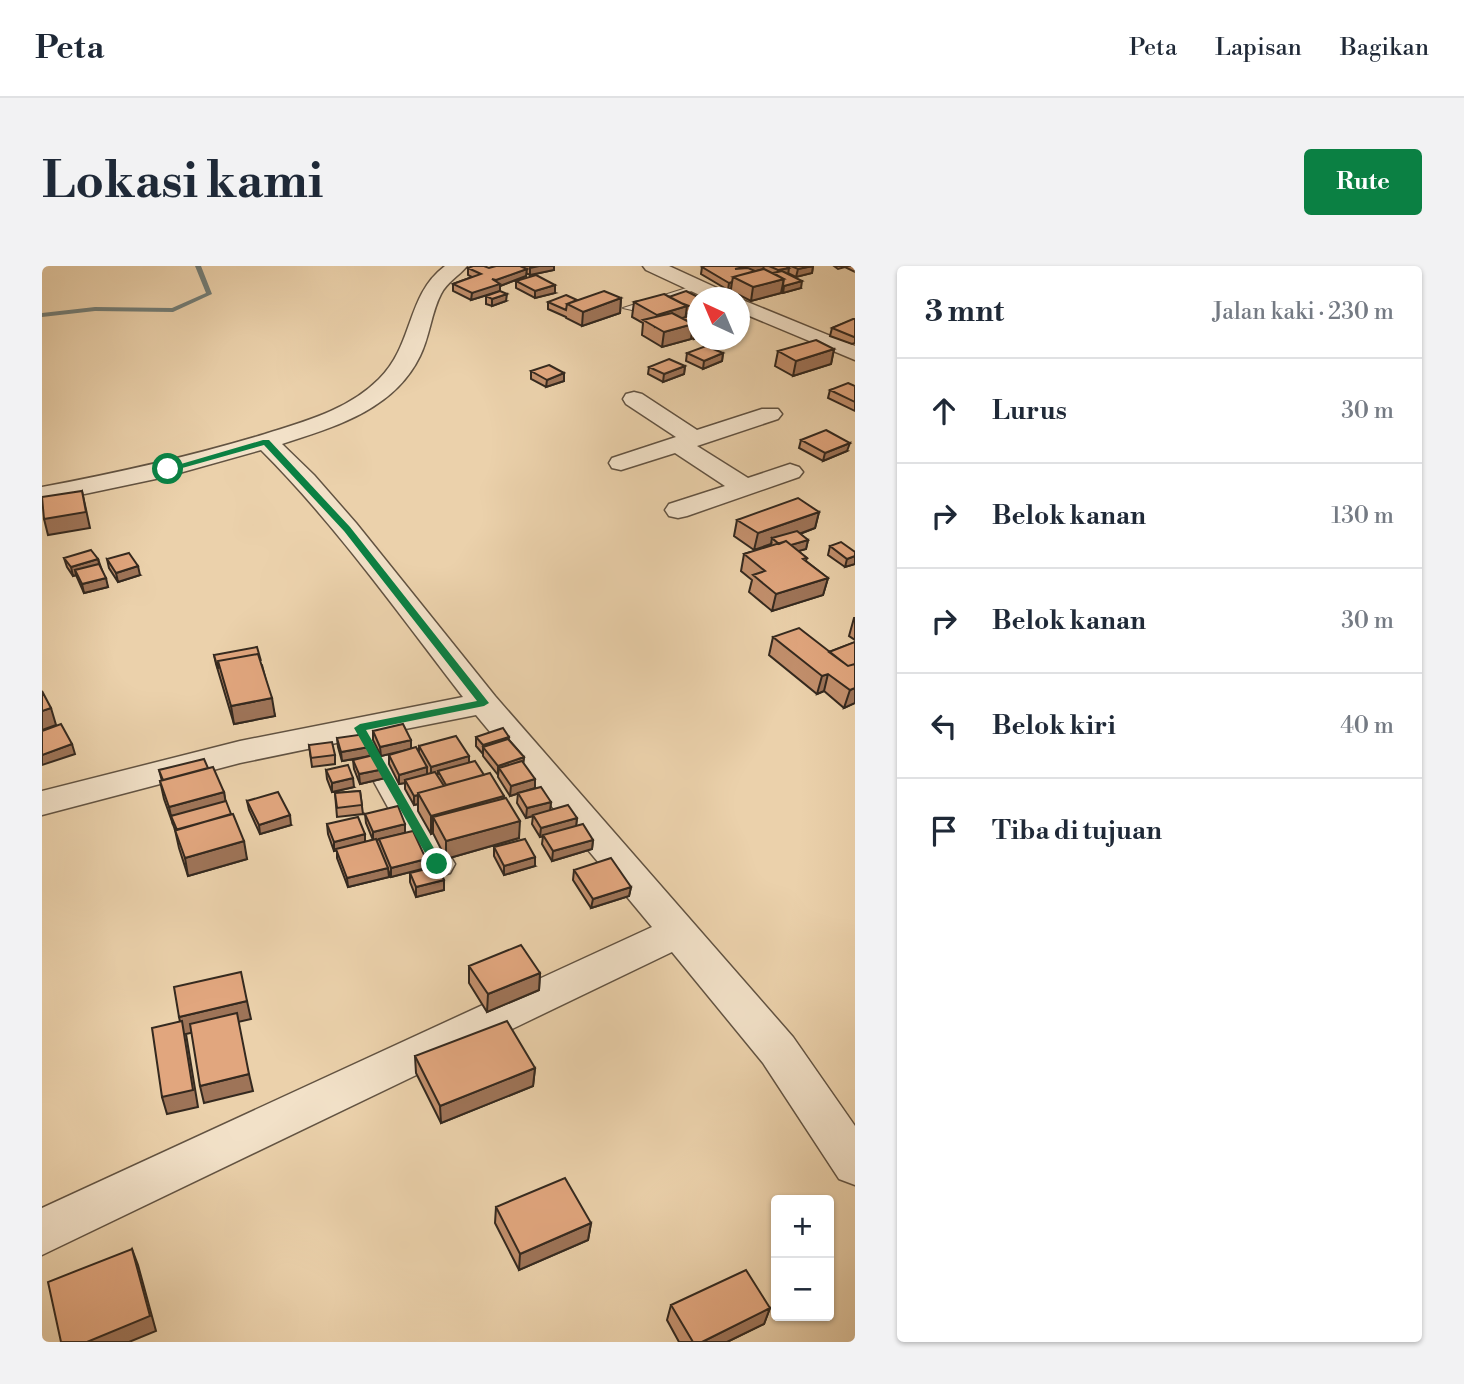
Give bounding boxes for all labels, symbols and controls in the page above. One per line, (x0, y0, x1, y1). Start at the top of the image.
text: Peta (35, 28, 104, 69)
text: Peta (1129, 33, 1177, 63)
text: Lapisan (1215, 33, 1302, 63)
text: Bagikan (1340, 33, 1429, 63)
button: Rute (1304, 149, 1422, 215)
text: Lokasi kami (42, 152, 324, 213)
north arrow (687, 287, 750, 350)
text: 3 mnt (925, 293, 1004, 331)
text: Jalan kaki · 230 m (1213, 298, 1394, 326)
icon: ahead (925, 392, 963, 430)
text: Lurus (992, 395, 1067, 427)
text: 30 m (1341, 397, 1394, 425)
route start (152, 453, 183, 484)
icon: right (925, 497, 963, 535)
text: Belok kanan (992, 500, 1146, 532)
text: 130 m (1331, 502, 1394, 530)
icon: right (925, 602, 963, 640)
text: Belok kanan (992, 605, 1146, 637)
text: 30 m (1341, 607, 1394, 635)
icon: left (925, 707, 963, 745)
text: Belok kiri (992, 710, 1116, 742)
text: 40 m (1340, 712, 1394, 740)
icon: arrive (925, 812, 963, 850)
text: Tiba di tujuan (992, 815, 1162, 847)
route end (421, 848, 452, 879)
map controls (771, 1195, 834, 1321)
button: + (771, 1195, 834, 1258)
button: − (771, 1258, 834, 1321)

